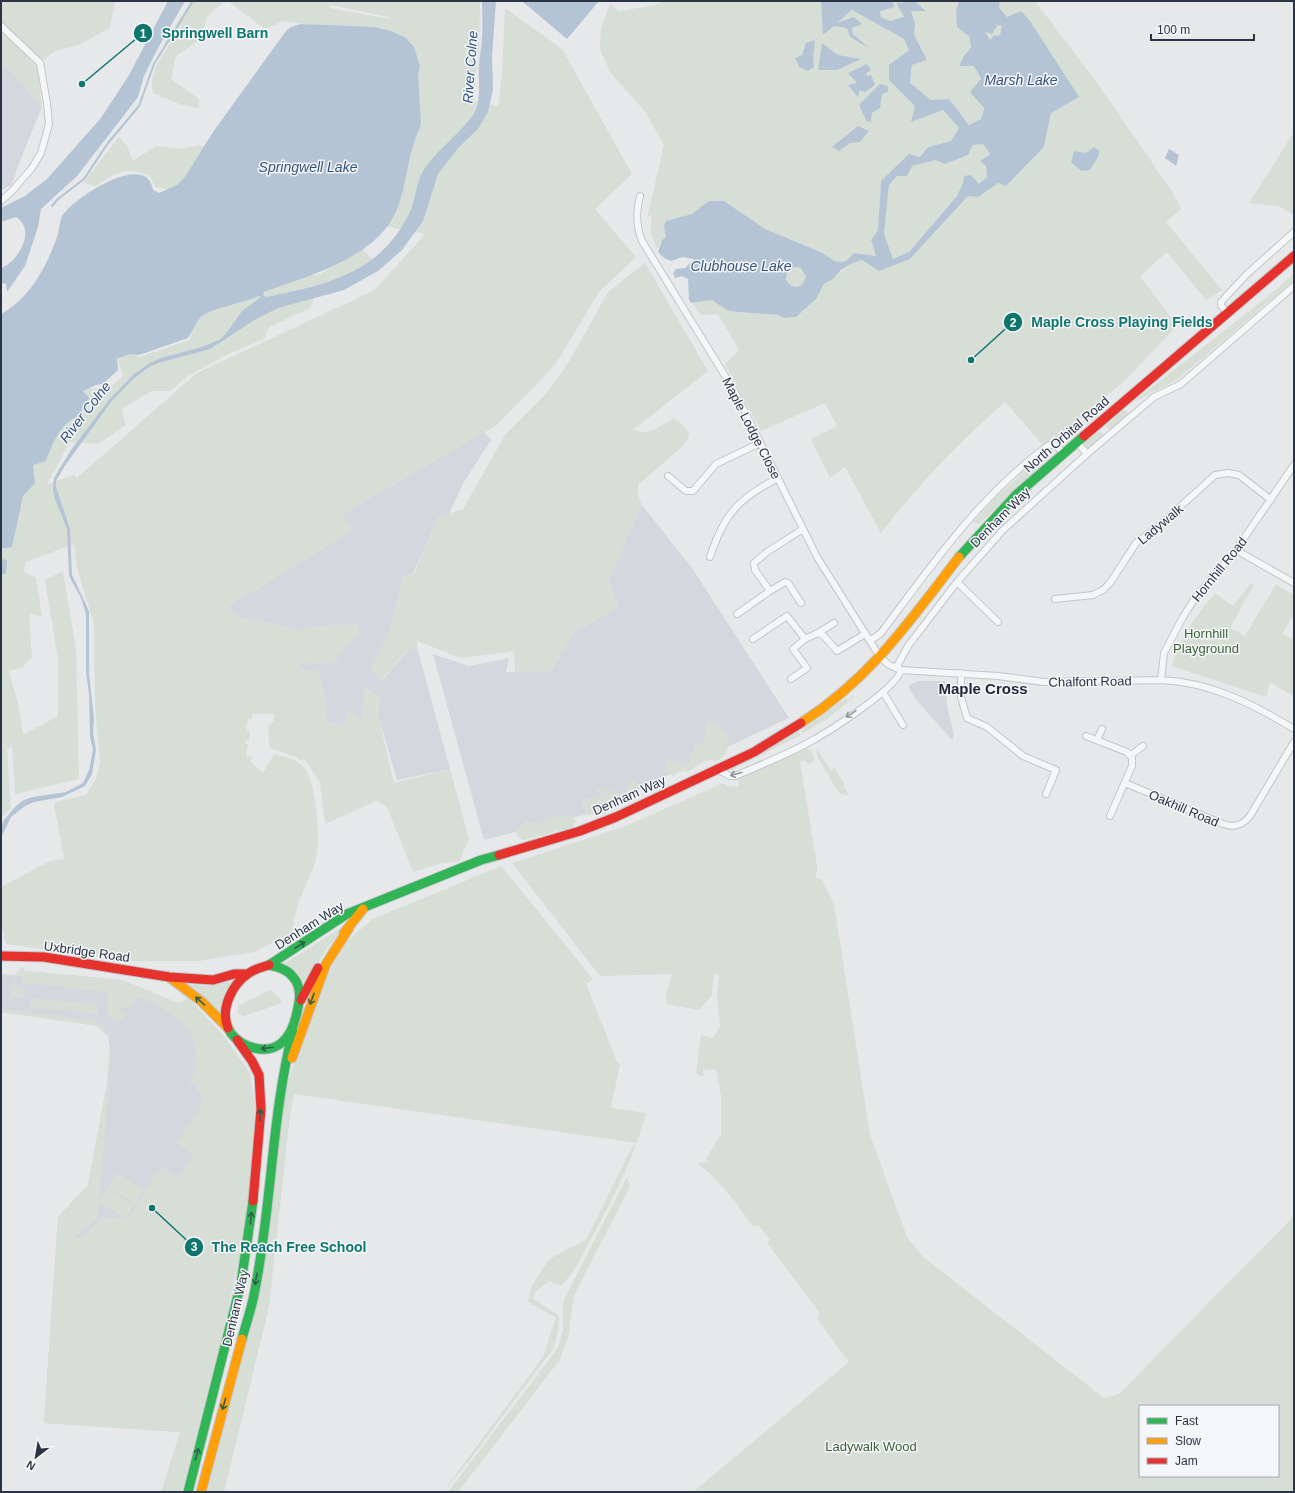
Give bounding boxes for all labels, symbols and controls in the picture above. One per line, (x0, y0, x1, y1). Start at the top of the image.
scale bar (1151, 16, 1254, 42)
callout: Springwell Barn (133, 20, 276, 46)
text: 100 m (1157, 23, 1190, 37)
text: Springwell Barn (162, 25, 268, 41)
text: 1 (140, 27, 147, 41)
water label: River Colne (459, 30, 481, 104)
water label: Marsh Lake (984, 72, 1058, 88)
water label: Springwell Lake (259, 159, 358, 175)
water label: Clubhouse Lake (690, 258, 792, 274)
callout: Maple Cross Playing Fields (1003, 309, 1220, 335)
text: Maple Cross Playing Fields (1031, 314, 1213, 330)
text: 2 (1010, 316, 1017, 330)
street label: Maple Lodge Close (719, 375, 784, 482)
water label: River Colne (56, 378, 114, 446)
street label: North Orbital Road (1021, 393, 1112, 476)
street label: Denham Way (967, 484, 1034, 550)
street label: Ladywalk (1135, 501, 1186, 548)
street label: Hornhill Road (1189, 534, 1250, 605)
park label: Hornhill Playground (1173, 626, 1239, 656)
street label: Chalfont Road (1048, 673, 1132, 690)
district label: Maple Cross (938, 680, 1028, 697)
one-way arrow (846, 710, 857, 718)
one-way arrow (730, 771, 743, 778)
street label: Denham Way (590, 772, 668, 818)
street label: Oakhill Road (1147, 787, 1221, 830)
street label: Denham Way (272, 898, 347, 953)
street label: Uxbridge Road (43, 938, 131, 965)
one-way arrow (294, 941, 305, 949)
one-way arrow (308, 993, 315, 1006)
one-way arrow (195, 996, 206, 1005)
one-way arrow (261, 1044, 274, 1052)
one-way arrow (257, 1109, 264, 1122)
one-way arrow (247, 1212, 255, 1225)
callout: The Reach Free School (184, 1234, 375, 1260)
text: The Reach Free School (212, 1239, 366, 1255)
text: 3 (191, 1240, 198, 1254)
street label: Denham Way (219, 1268, 252, 1348)
one-way arrow (252, 1272, 260, 1285)
one-way arrow (220, 1398, 227, 1411)
legend (1139, 1405, 1279, 1477)
text: Fast (1175, 1414, 1199, 1428)
text: Slow (1175, 1434, 1201, 1448)
north arrow (16, 1437, 56, 1477)
park label: Ladywalk Wood (825, 1439, 917, 1454)
one-way arrow (194, 1448, 202, 1461)
text: Jam (1175, 1454, 1198, 1468)
text: N (24, 1458, 37, 1473)

